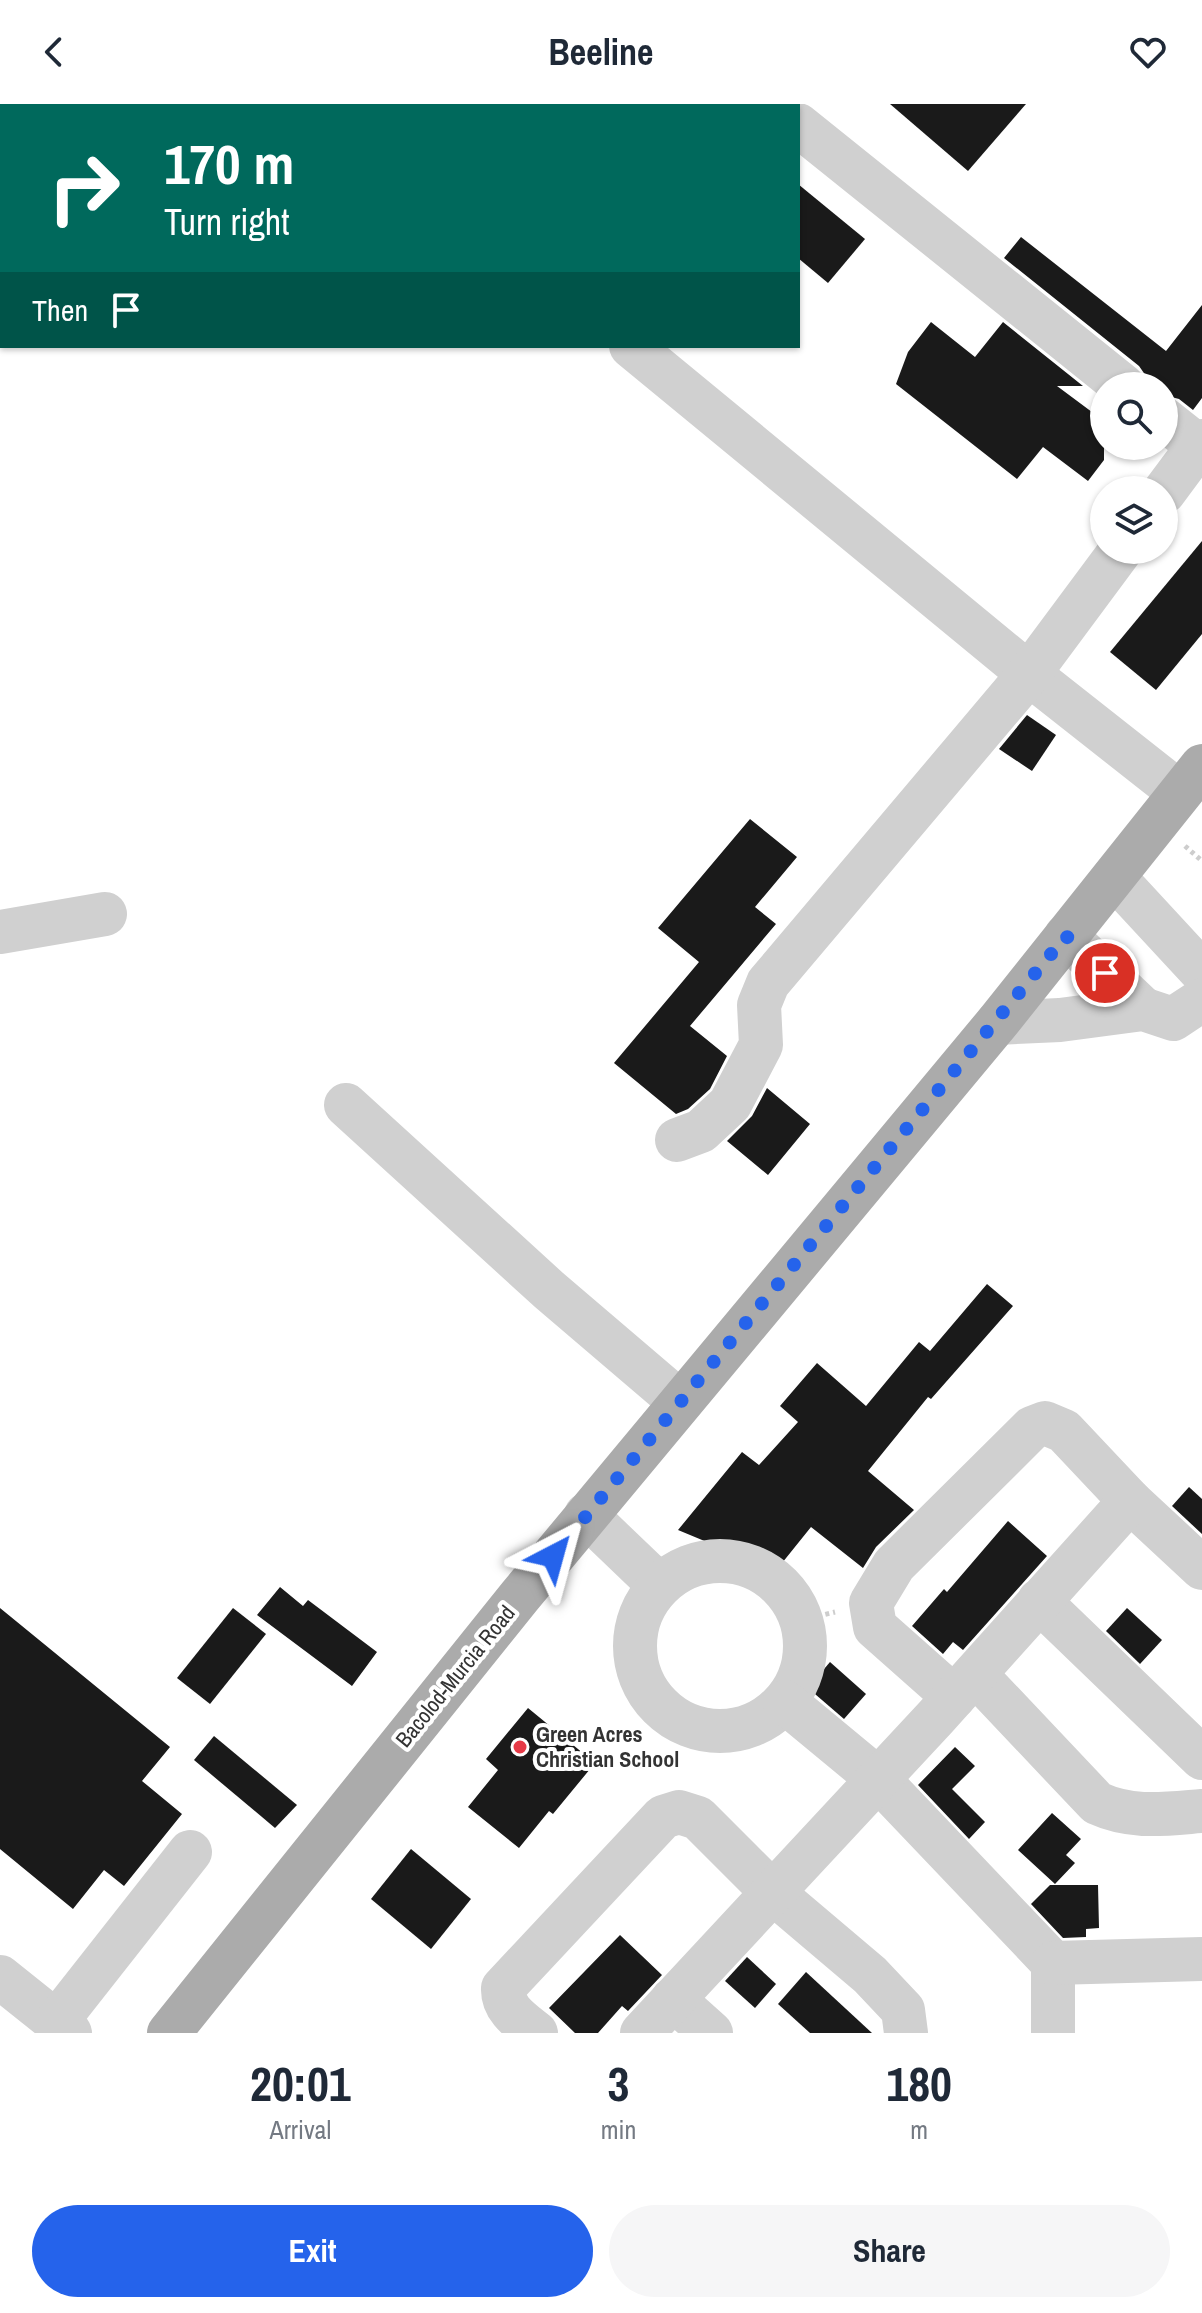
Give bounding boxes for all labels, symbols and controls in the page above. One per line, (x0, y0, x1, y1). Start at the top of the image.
text: Beeline (548, 28, 654, 76)
icon: back (32, 30, 76, 74)
icon: heart (1126, 30, 1170, 74)
text: 170 m (164, 126, 294, 201)
icon: right (32, 136, 136, 240)
text: Turn right (164, 198, 289, 246)
icon: arrive (104, 288, 148, 332)
text: Then (32, 290, 88, 330)
map controls (1090, 372, 1178, 564)
button: search (1090, 372, 1178, 460)
button: layers (1090, 476, 1178, 564)
pin (1071, 939, 1139, 1007)
icon: arrive (1083, 951, 1127, 995)
position arrow (511, 1514, 595, 1598)
street label: Bacolod-Murcia Road (388, 1599, 522, 1753)
place label: Green Acres Christian School (536, 1719, 679, 1774)
marker: Green Acres Christian School (511, 1738, 529, 1756)
text: 20:01 (250, 2051, 351, 2116)
text: 3 (608, 2051, 629, 2116)
text: 180 (886, 2051, 952, 2116)
text: Arrival (270, 2112, 331, 2147)
text: min (601, 2112, 636, 2147)
text: m (910, 2112, 928, 2147)
button: Exit (32, 2205, 593, 2297)
button: Share (609, 2205, 1170, 2297)

